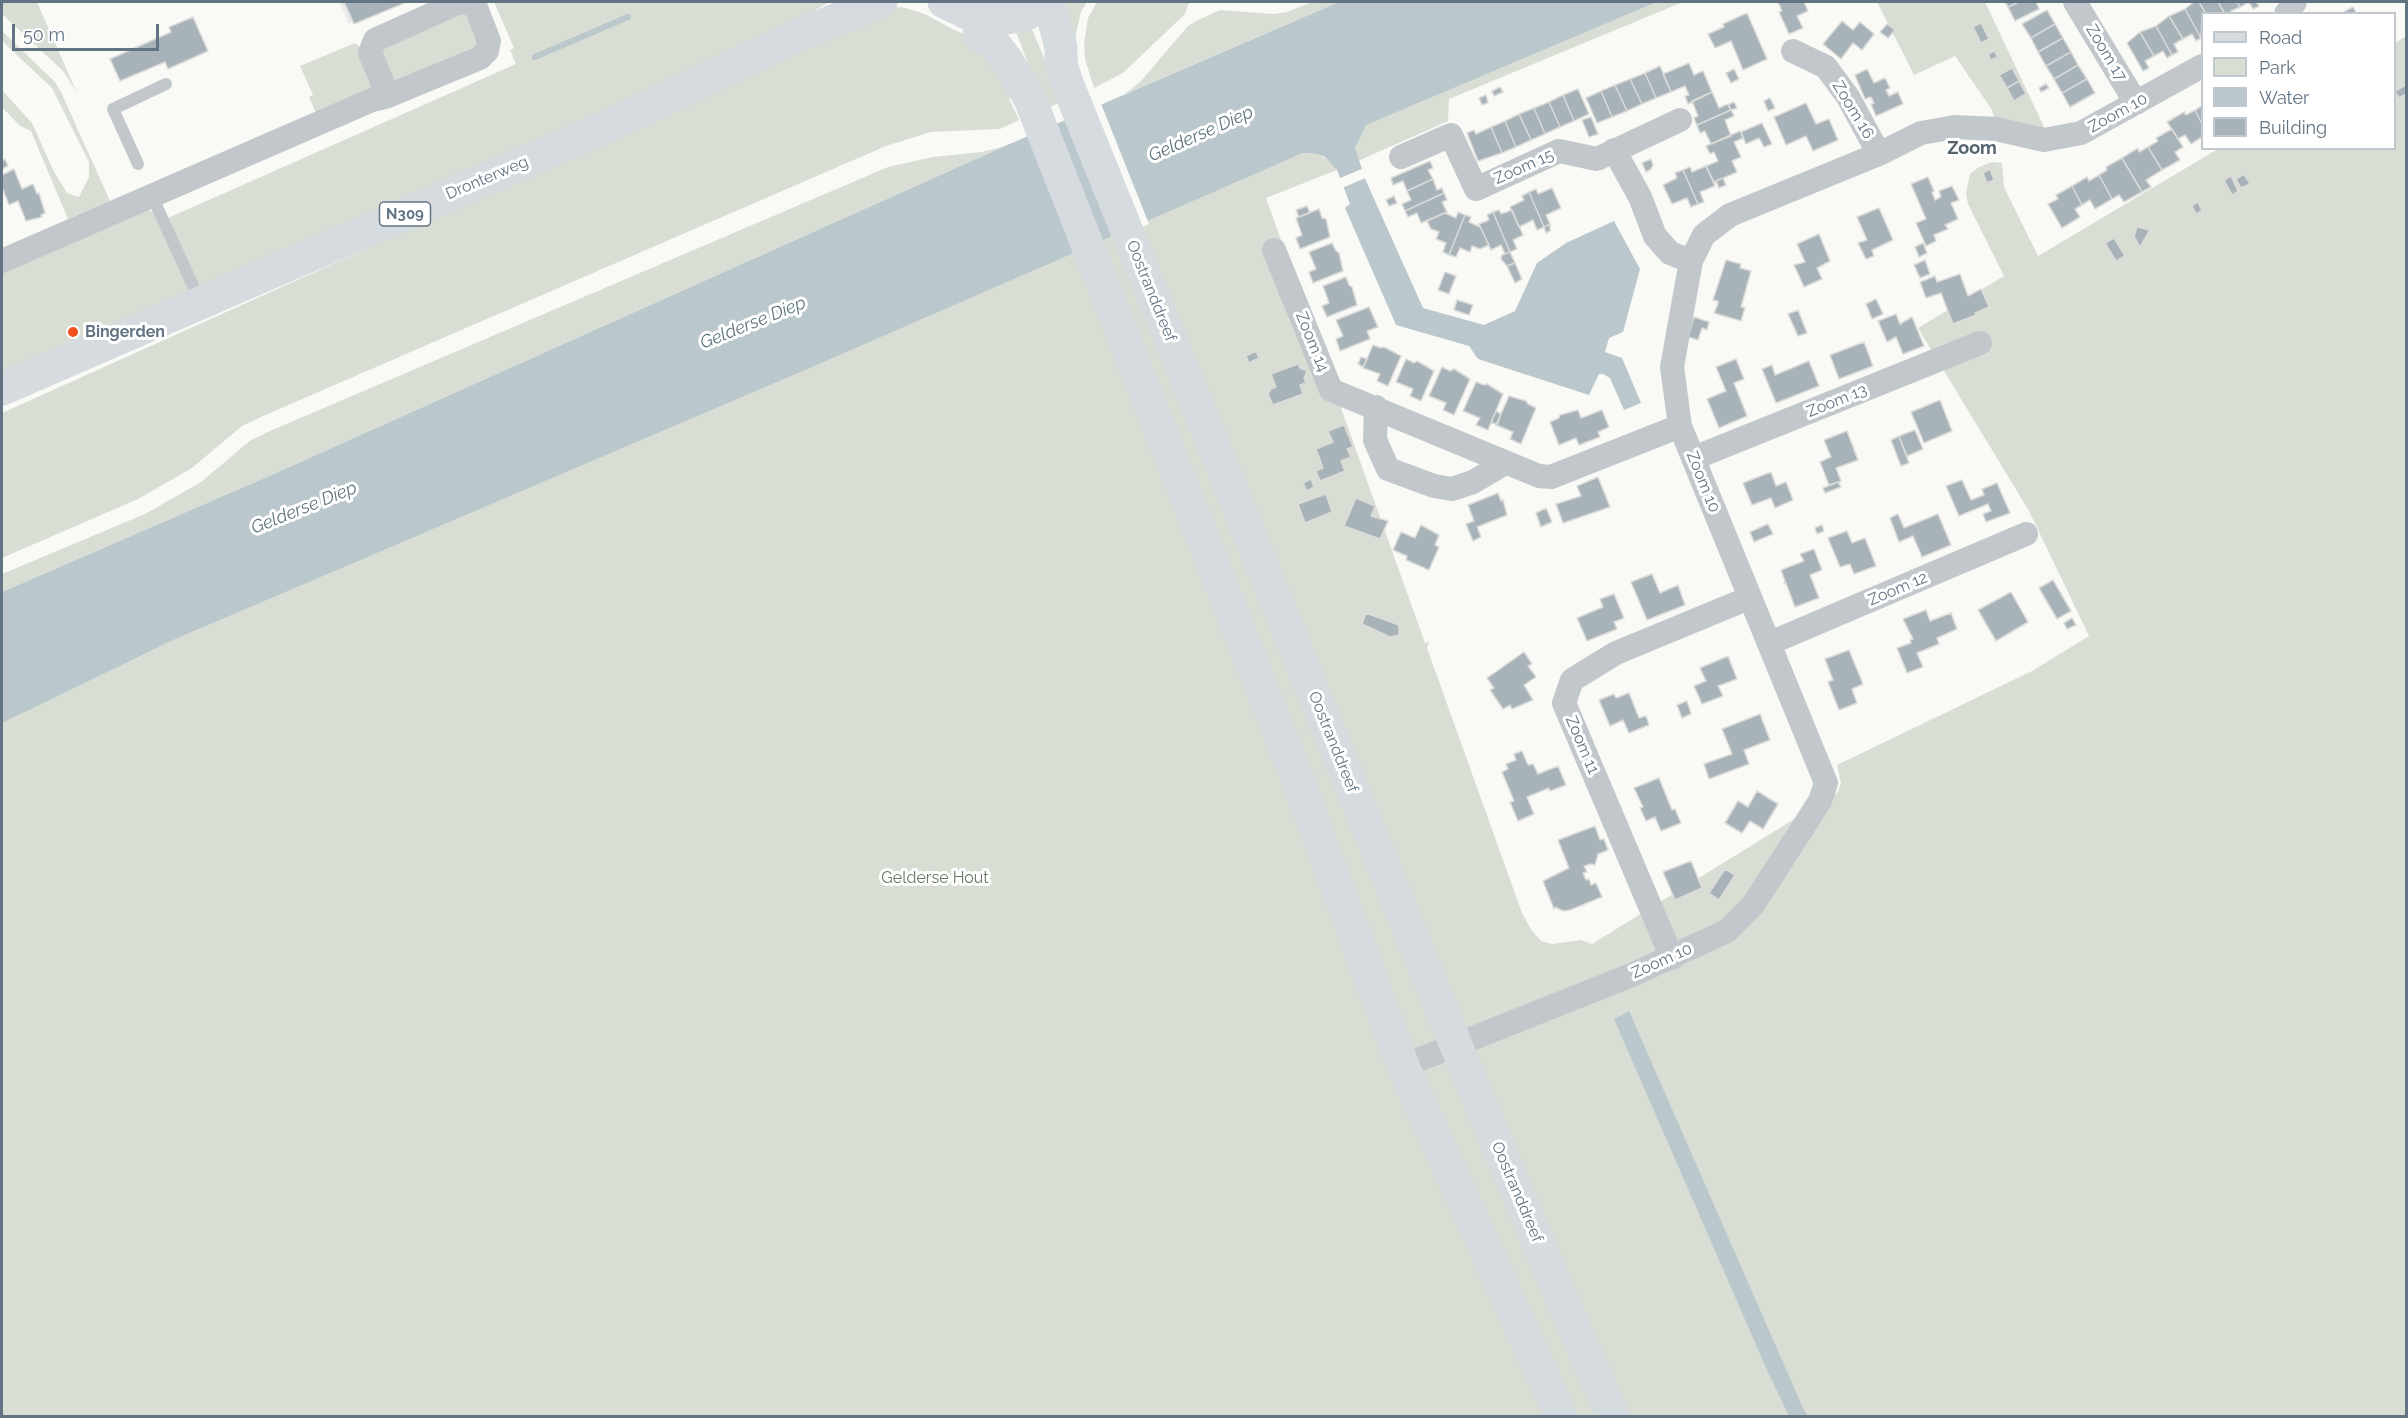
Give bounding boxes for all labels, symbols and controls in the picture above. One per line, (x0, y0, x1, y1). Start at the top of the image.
scale bar (15, 12, 162, 50)
legend (2201, 12, 2396, 150)
street label: Zoom 17 (2082, 21, 2130, 85)
text: 50 m (23, 24, 65, 45)
text: Road (2259, 27, 2302, 48)
text: Park (2259, 57, 2296, 78)
street label: Zoom 16 (1828, 78, 1878, 142)
text: Water (2259, 87, 2309, 108)
street label: Zoom 10 (2085, 89, 2151, 137)
water label: Gelderse Diep (1145, 101, 1257, 167)
text: Building (2259, 117, 2327, 138)
district label: Zoom (1947, 138, 1997, 160)
street label: Zoom 15 (1491, 145, 1557, 189)
street label: Dronterweg (443, 152, 531, 204)
road number: N309 (380, 202, 430, 226)
street label: Oostranddreef (1122, 238, 1180, 344)
water label: Gelderse Diep (697, 292, 809, 354)
street label: Zoom 14 (1291, 309, 1333, 375)
place label: Bingerden (85, 322, 165, 342)
marker: Bingerden (66, 325, 80, 339)
street label: Zoom 13 (1804, 380, 1870, 422)
street label: Zoom 10 (1682, 449, 1724, 515)
water label: Gelderse Diep (248, 477, 360, 539)
street label: Zoom 12 (1865, 568, 1931, 610)
street label: Oostranddreef (1304, 689, 1362, 795)
street label: Zoom 11 (1561, 713, 1603, 777)
park label: Gelderse Hout (881, 868, 989, 888)
street label: Zoom 10 (1629, 939, 1695, 983)
street label: Oostranddreef (1487, 1139, 1547, 1245)

